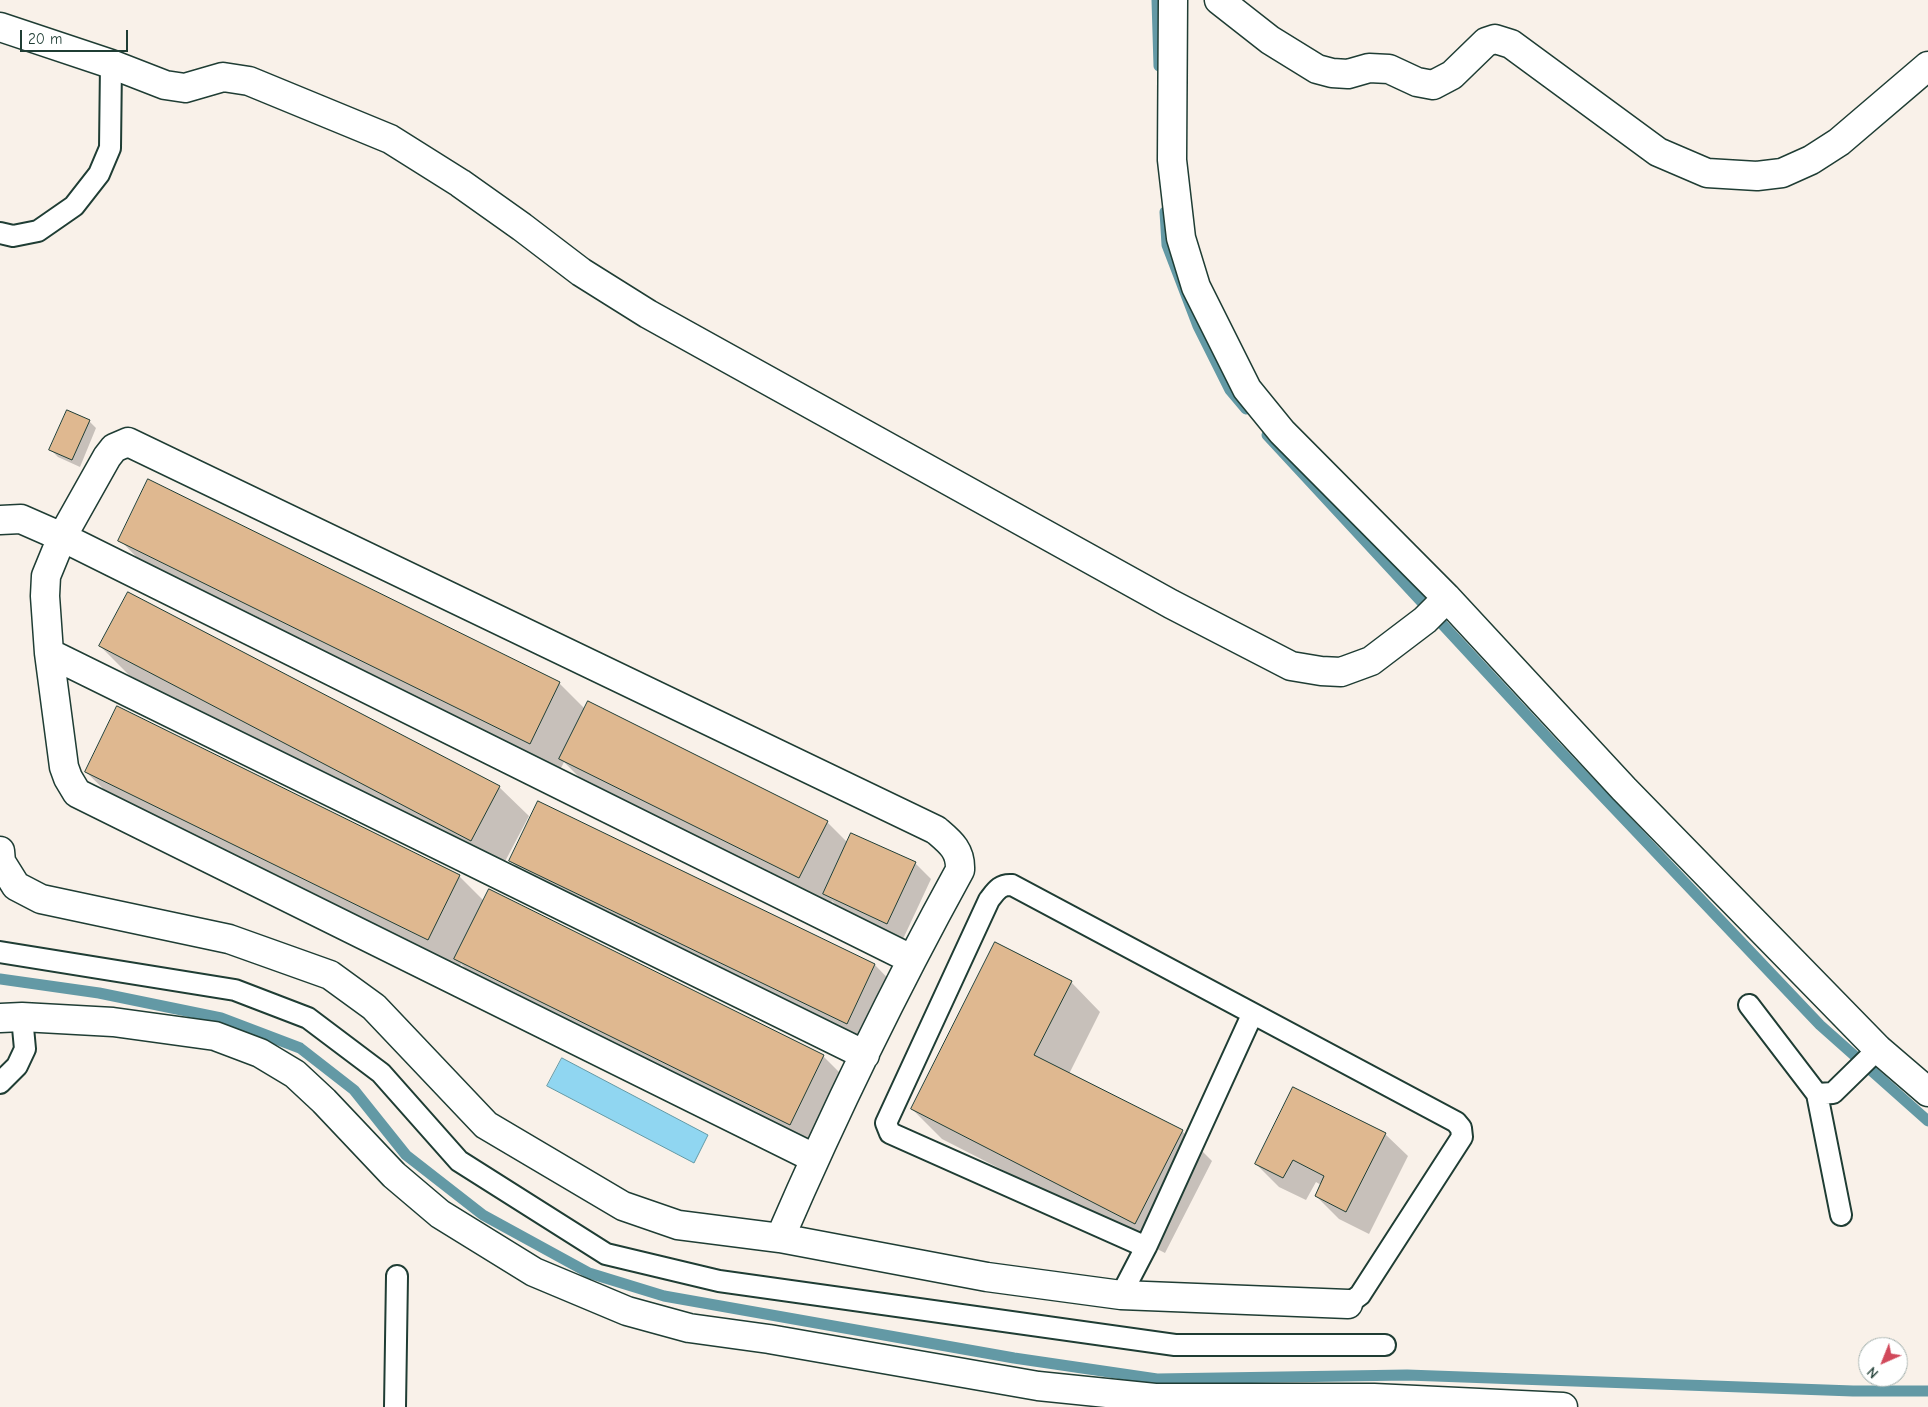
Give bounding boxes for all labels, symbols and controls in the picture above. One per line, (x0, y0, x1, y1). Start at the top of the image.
scale bar (22, 20, 130, 52)
text: 20 m (28, 30, 62, 48)
north arrow (1858, 1337, 1908, 1387)
text: N (1864, 1363, 1882, 1382)

